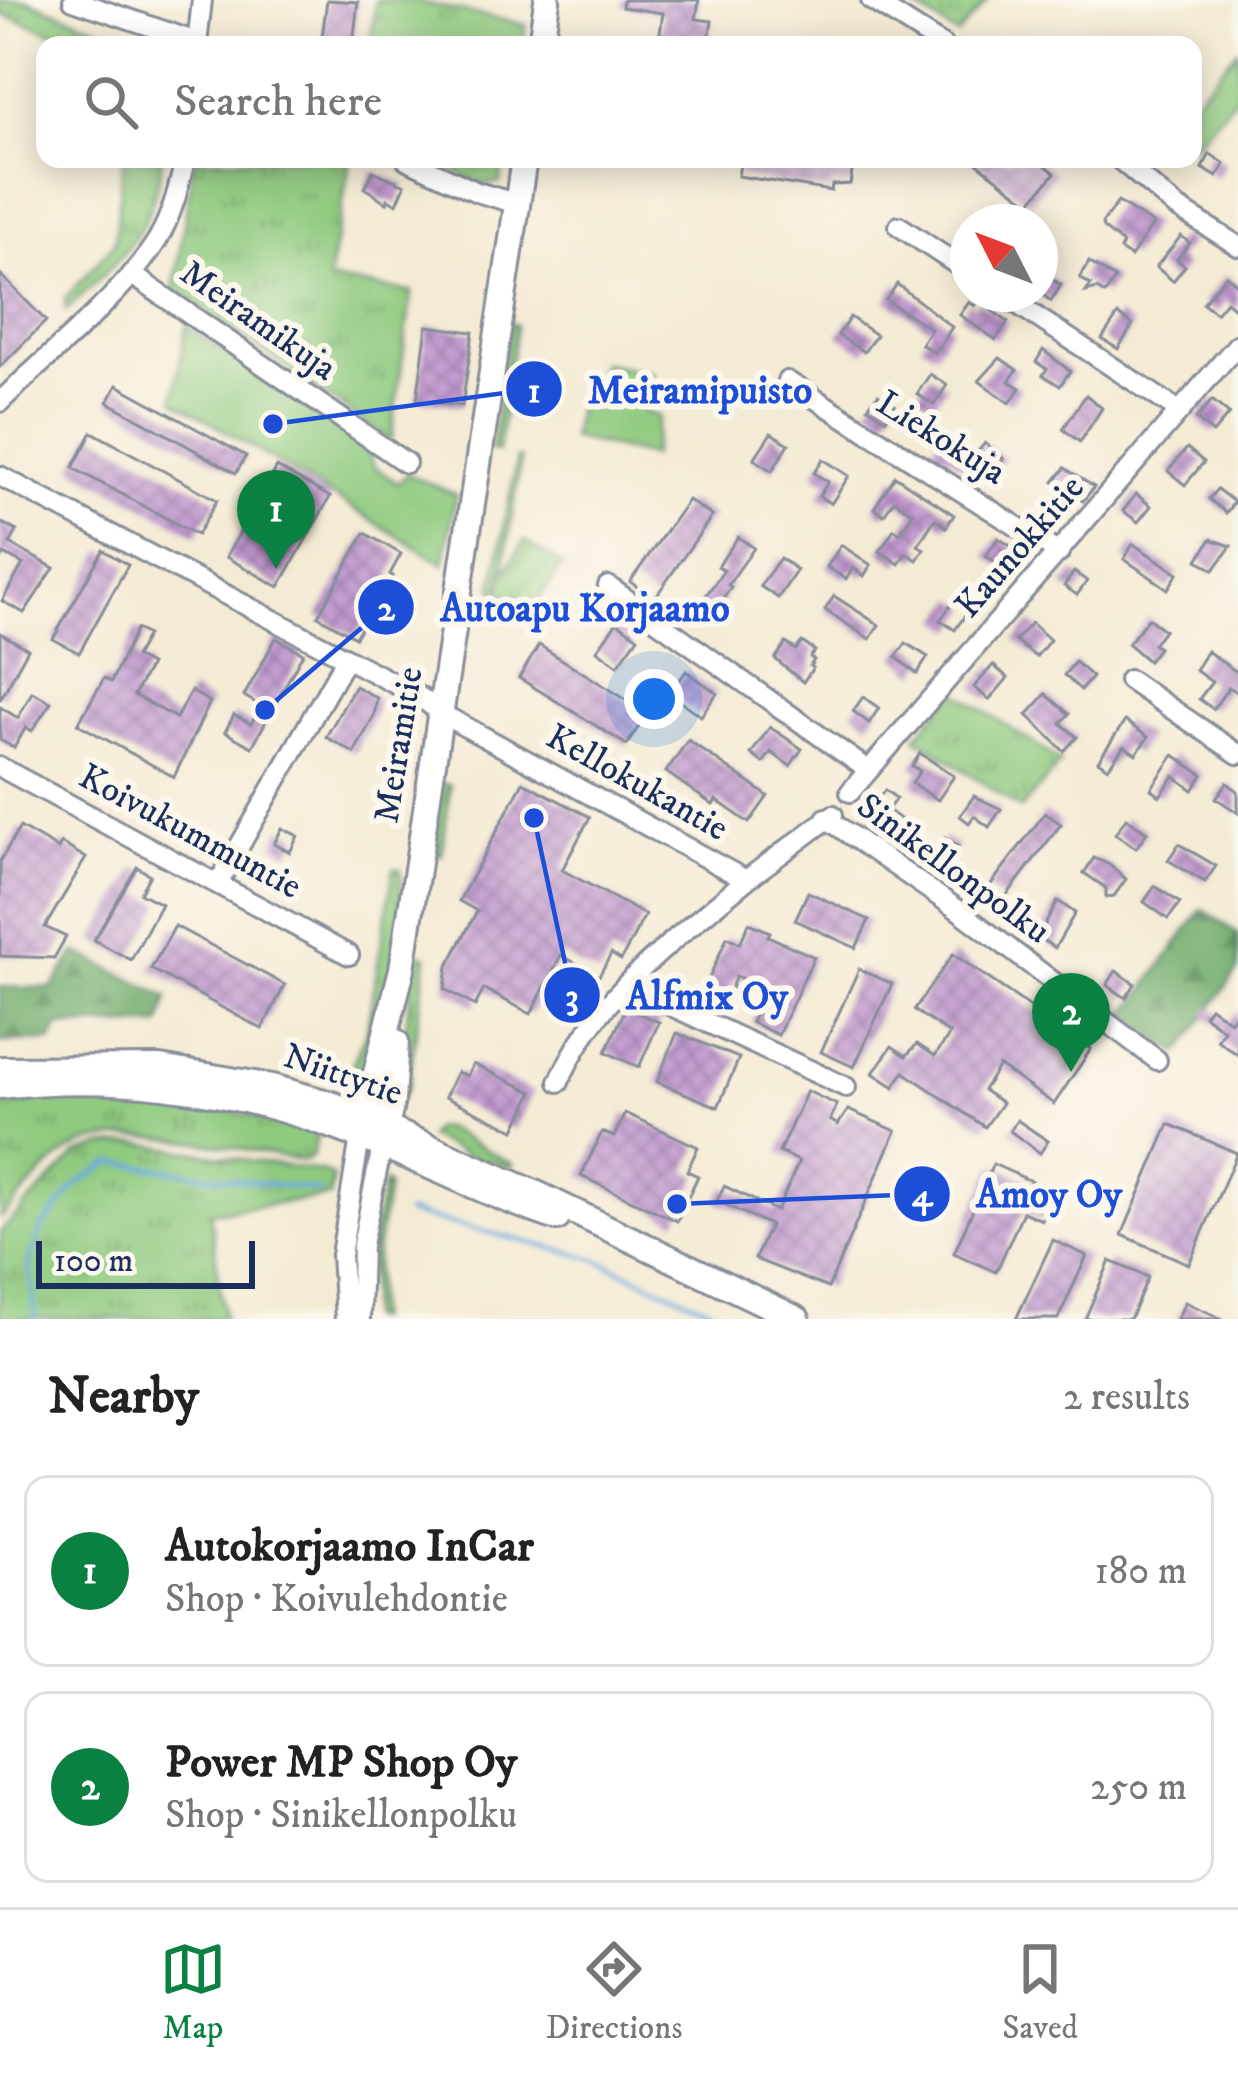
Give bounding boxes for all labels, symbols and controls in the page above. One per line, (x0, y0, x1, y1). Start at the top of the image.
search box (36, 36, 1202, 168)
icon: search (78, 69, 144, 135)
text: Search here (174, 74, 382, 130)
north arrow (950, 204, 1058, 312)
street label: Meiramikuja (171, 251, 345, 392)
callout: Meiramipuisto (504, 352, 836, 427)
text: Meiramipuisto (588, 367, 812, 416)
text: 1 (527, 369, 541, 414)
street label: Liekokuja (868, 381, 1015, 496)
street label: Kaunokkitie (946, 466, 1094, 628)
pin: 1 (237, 470, 315, 569)
callout: Autoapu Korjaamo (356, 570, 754, 645)
text: Autoapu Korjaamo (439, 585, 730, 634)
text: 2 (377, 587, 395, 632)
street label: Meiramitie (364, 664, 434, 826)
your location (624, 669, 684, 729)
street label: Kellokukantie (538, 715, 736, 851)
street label: Koivukummuntie (71, 754, 309, 910)
street label: Sinikellonpolku (848, 784, 1058, 954)
callout: Alfmix Oy (542, 958, 812, 1033)
text: Alfmix Oy (625, 973, 789, 1022)
pin: 2 (1032, 973, 1110, 1072)
text: 3 (565, 975, 579, 1020)
street label: Niittytie (278, 1034, 408, 1116)
callout: Amoy Oy (892, 1156, 1146, 1231)
text: Amoy Oy (975, 1171, 1123, 1220)
text: 4 (912, 1173, 934, 1218)
scale bar (36, 1235, 255, 1288)
text: 100 m (54, 1241, 133, 1282)
text: Nearby (48, 1365, 199, 1429)
text: 2 results (1063, 1373, 1190, 1422)
text: Autokorjaamo InCar (165, 1519, 534, 1575)
text: 1 (83, 1547, 97, 1596)
text: 180 m (1095, 1547, 1187, 1596)
text: Shop · Koivulehdontie (165, 1575, 508, 1624)
text: Power MP Shop Oy (165, 1735, 517, 1791)
text: 2 (80, 1763, 100, 1812)
text: 250 m (1090, 1763, 1187, 1812)
text: Shop · Sinikellonpolku (165, 1791, 517, 1840)
tab: Map (160, 1936, 226, 2049)
tab: Directions (546, 1936, 682, 2049)
tab: Saved (1002, 1936, 1078, 2049)

